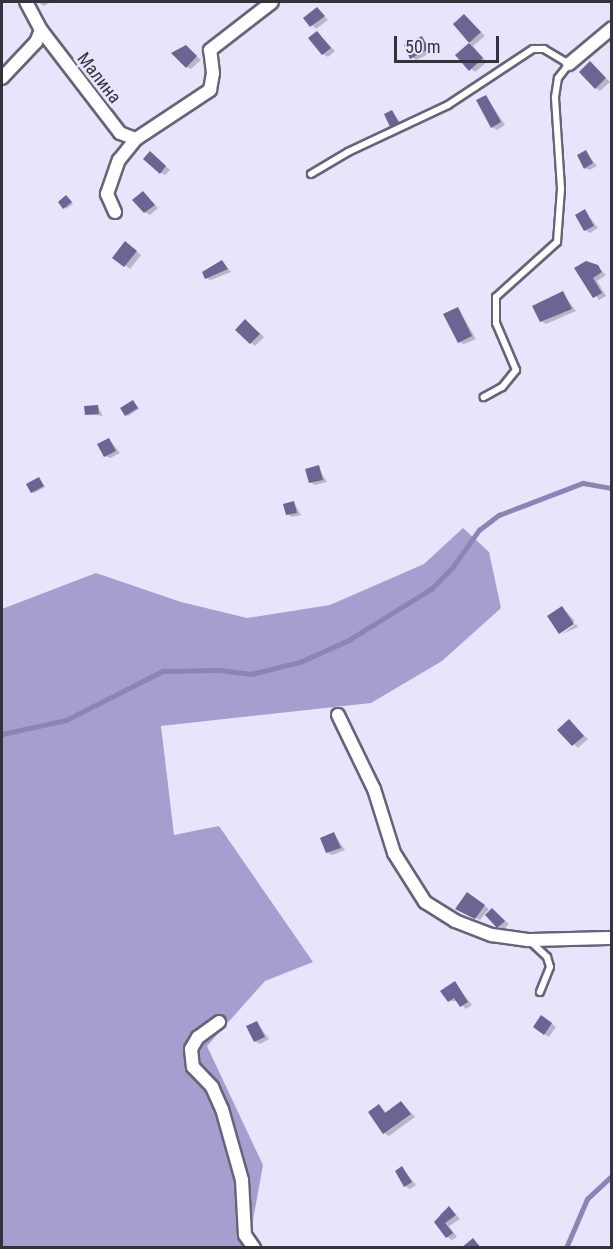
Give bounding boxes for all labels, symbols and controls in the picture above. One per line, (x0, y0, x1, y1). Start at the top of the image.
scale bar (397, 24, 502, 62)
text: 50 m (405, 36, 440, 57)
street label: Малина (73, 48, 125, 108)

